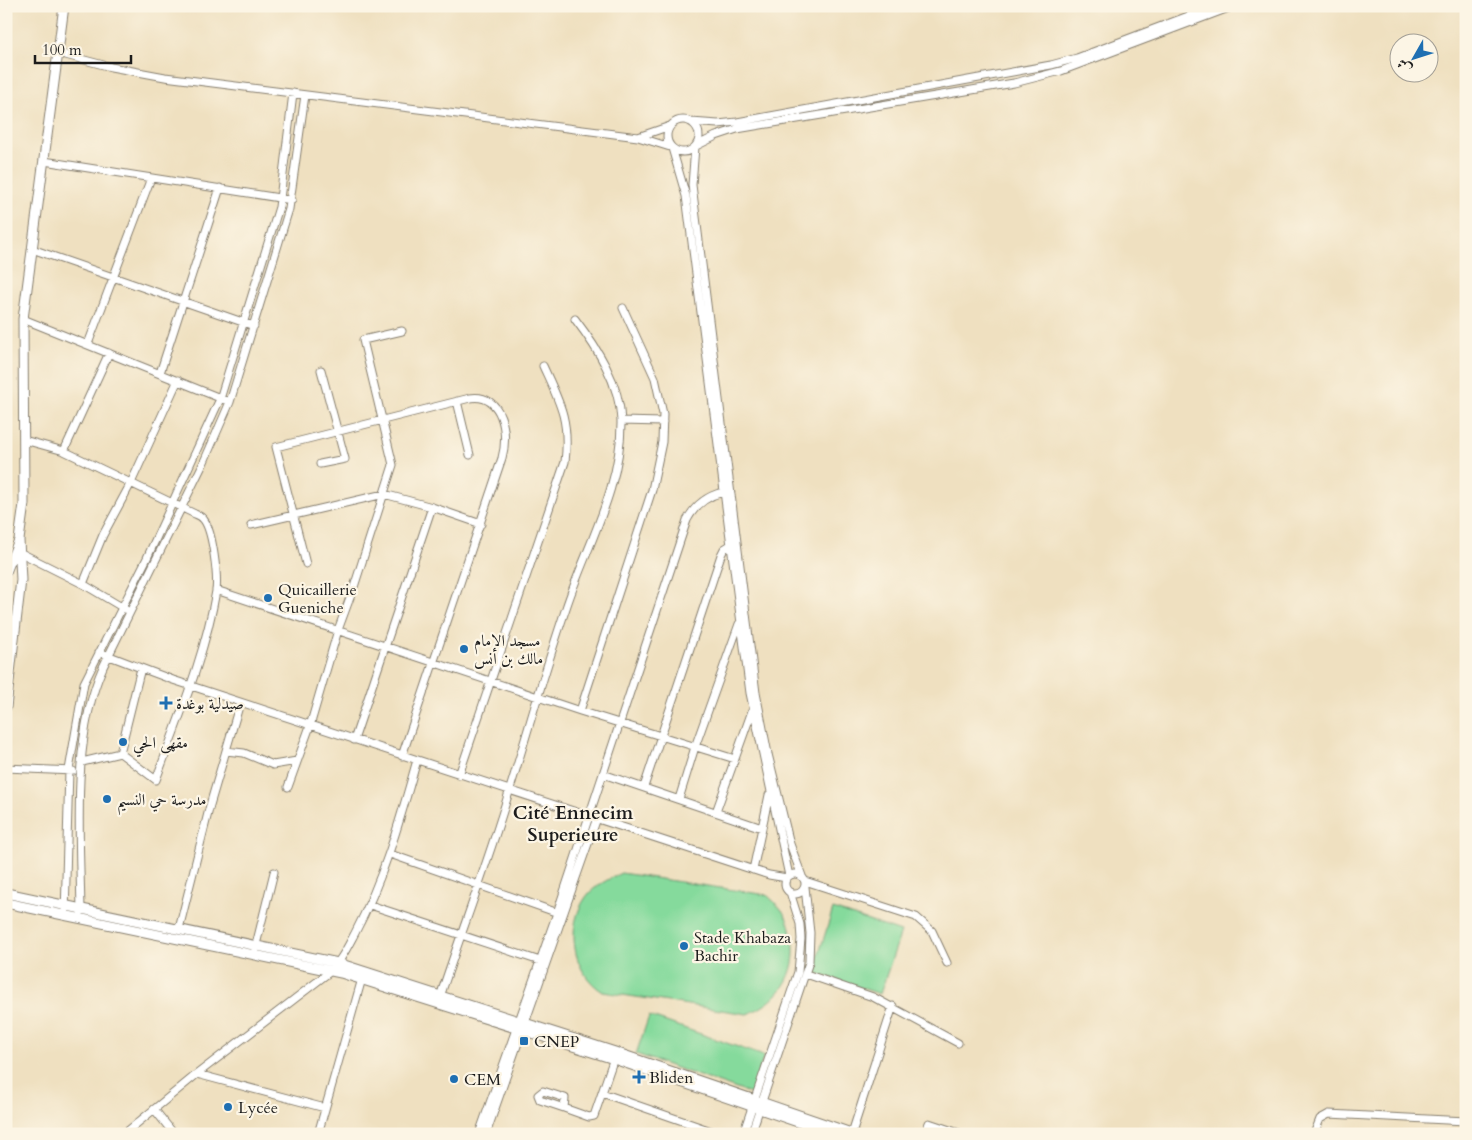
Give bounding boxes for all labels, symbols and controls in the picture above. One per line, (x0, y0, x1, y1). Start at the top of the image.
scale bar (35, 32, 131, 64)
north arrow (1390, 32, 1440, 82)
text: 100 m (42, 40, 82, 60)
text: ش (1392, 54, 1416, 77)
place label: Quicaillerie Gueniche (278, 579, 357, 619)
marker: Quicaillerie Gueniche (262, 592, 274, 604)
place label: مسجد الإمام مالك بن أنس (474, 630, 543, 670)
marker: مسجد الإمام مالك بن أنس (458, 643, 470, 655)
place label: صيدلية بوغدة (176, 693, 244, 715)
marker: صيدلية بوغدة (160, 697, 172, 709)
place label: مقهى الحي (133, 732, 188, 758)
marker: مقهى الحي (117, 736, 129, 748)
place label: مدرسة حي النسيم (117, 789, 207, 816)
marker: مدرسة حي النسيم (101, 793, 113, 805)
district label: Cité Ennecim Superieure (513, 800, 634, 848)
place label: Stade Khabaza Bachir (694, 927, 791, 967)
marker: Stade Khabaza Bachir (678, 940, 690, 952)
place label: CNEP (534, 1031, 579, 1053)
marker: CNEP (518, 1035, 530, 1047)
place label: Bliden (649, 1067, 693, 1089)
place label: CEM (464, 1069, 501, 1091)
marker: Bliden (633, 1071, 645, 1083)
marker: CEM (448, 1073, 460, 1085)
place label: Lycée (238, 1097, 278, 1119)
marker: Lycée (222, 1101, 234, 1113)

